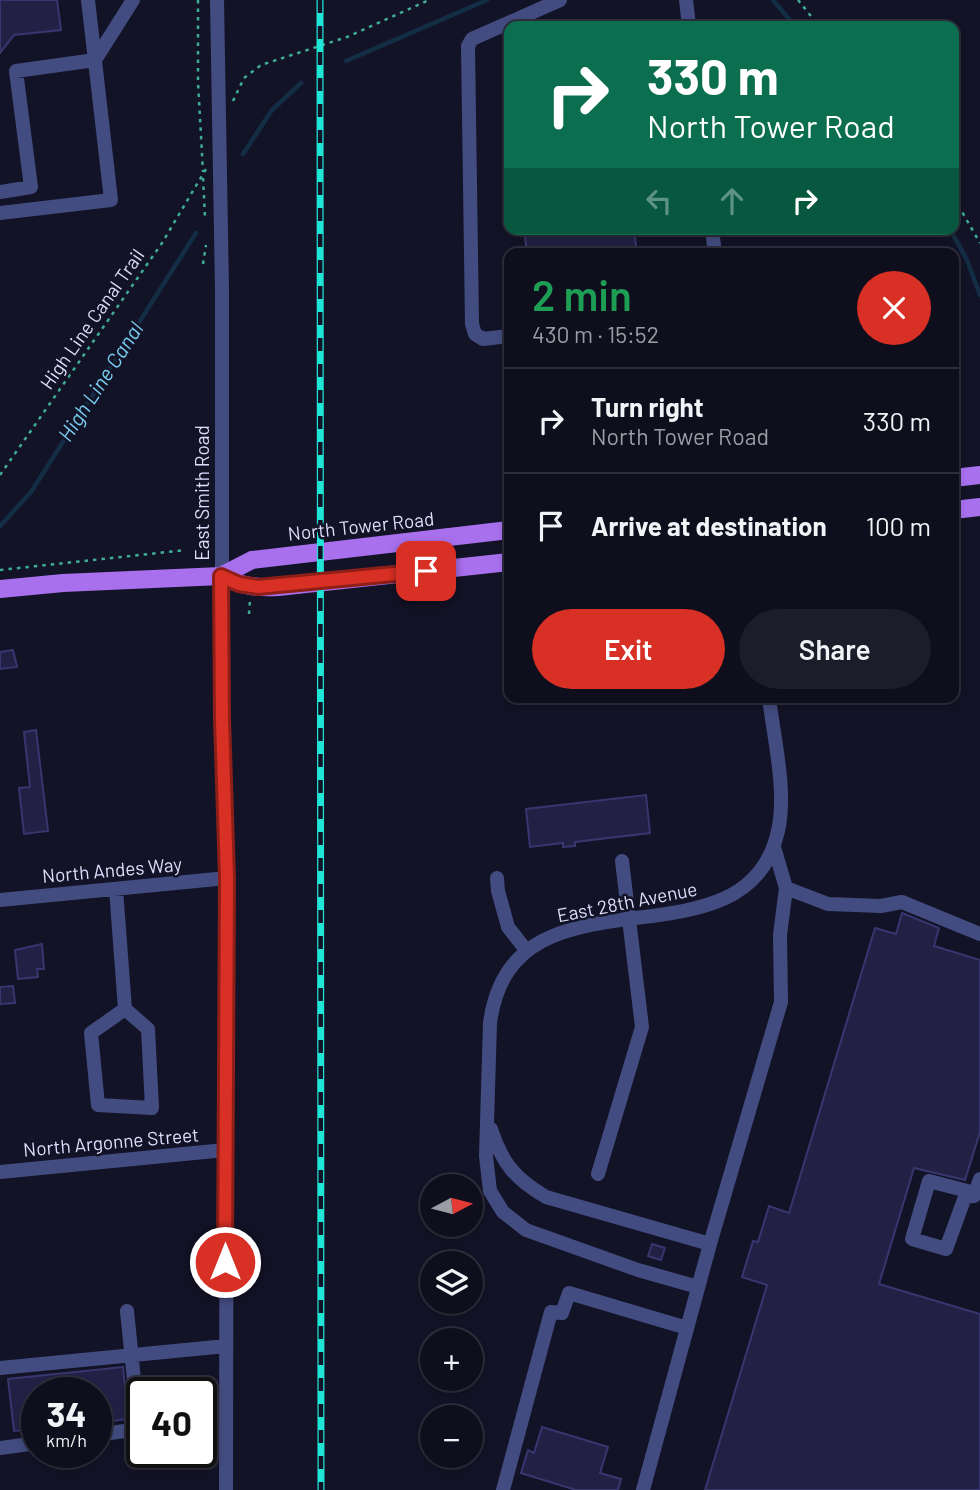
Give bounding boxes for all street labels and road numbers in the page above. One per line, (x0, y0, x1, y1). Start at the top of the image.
street label: High Line Canal Trail (35, 244, 149, 394)
street label: East Smith Road (190, 425, 213, 561)
street label: North Tower Road (287, 506, 435, 545)
street label: North Andes Way (41, 852, 183, 887)
street label: East 28th Avenue (555, 877, 699, 926)
street label: North Argonne Street (22, 1122, 200, 1161)

